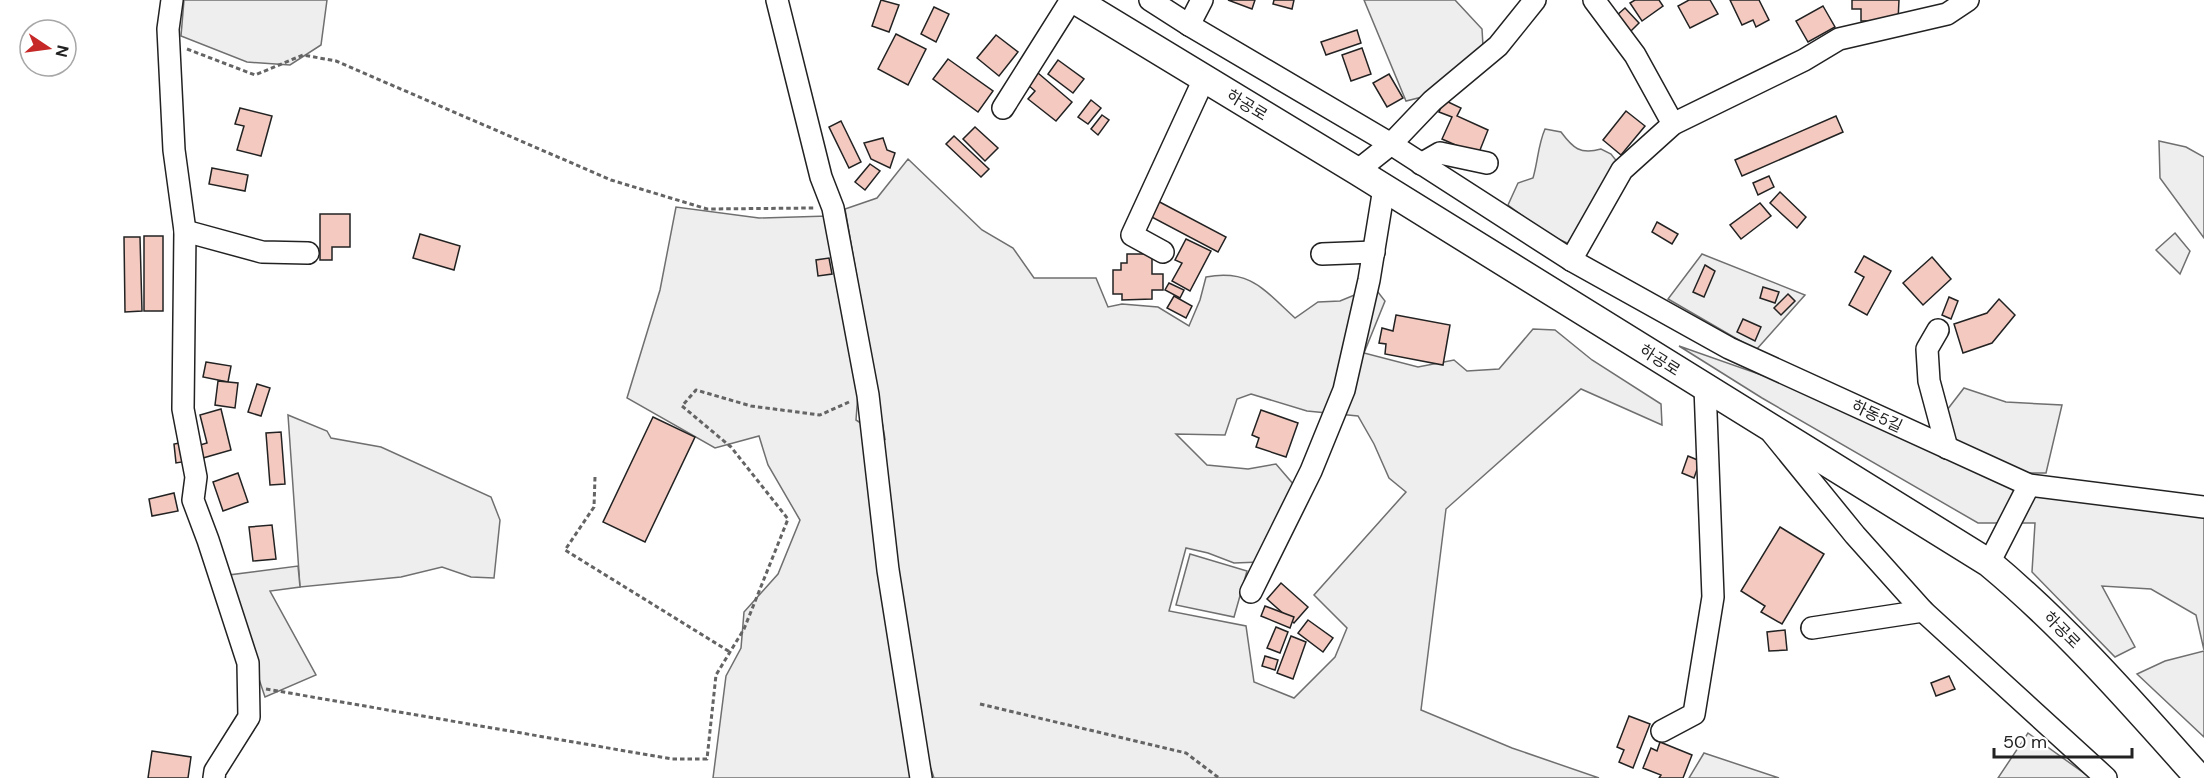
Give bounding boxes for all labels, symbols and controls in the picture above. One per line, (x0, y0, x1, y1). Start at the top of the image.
north arrow (18, 18, 78, 78)
text: N (51, 43, 74, 59)
street label: 하공로 (1223, 85, 1272, 126)
street label: 하공로 (1636, 339, 1685, 381)
street label: 하동5길 (1848, 395, 1906, 437)
street label: 하공로 (2039, 607, 2085, 653)
scale bar (1994, 721, 2132, 759)
text: 50 m (2003, 730, 2047, 754)

